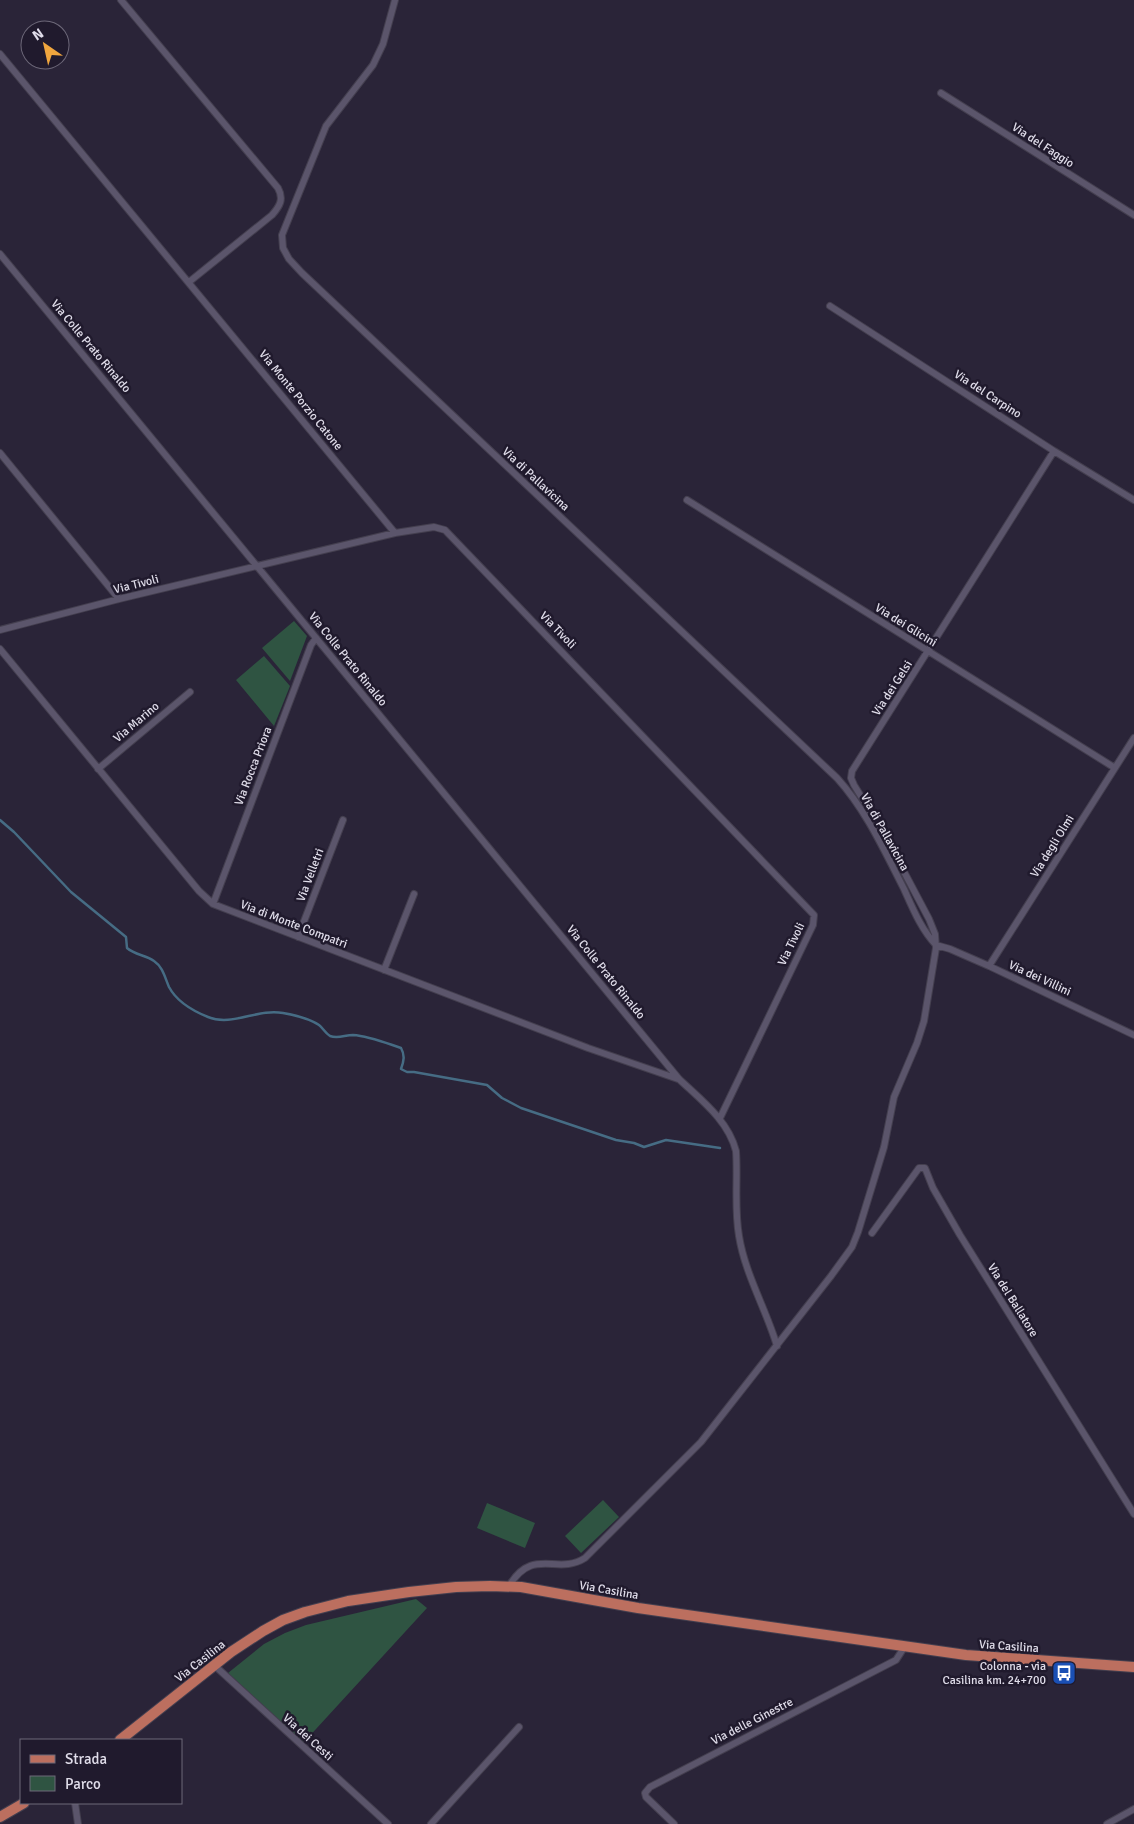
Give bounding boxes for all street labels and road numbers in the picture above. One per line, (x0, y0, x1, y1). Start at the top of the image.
street label: Via del Faggio (1009, 120, 1077, 171)
street label: Via Colle Prato Rinaldo (47, 297, 134, 396)
street label: Via Monte Porzio Catone (256, 347, 346, 454)
street label: Via del Carpino (951, 367, 1024, 422)
street label: Via di Pallavicina (499, 444, 573, 514)
street label: Via Tivoli (112, 572, 160, 597)
street label: Via dei Glicini (872, 600, 940, 650)
street label: Via Colle Prato Rinaldo (305, 609, 390, 709)
street label: Via Tivoli (536, 609, 579, 652)
street label: Via dei Gelsi (869, 658, 916, 719)
street label: Via Marino (110, 699, 162, 746)
street label: Via Rocca Priora (232, 725, 275, 808)
street label: Via di Pallavicina (857, 791, 912, 874)
street label: Via degli Olmi (1027, 812, 1078, 880)
street label: Via Velletri (293, 846, 328, 904)
street label: Via di Monte Compatri (238, 897, 350, 952)
street label: Via Tivoli (775, 920, 808, 968)
street label: Via Colle Prato Rinaldo (563, 922, 648, 1022)
street label: Via dei Villini (1006, 957, 1073, 999)
street label: Via del Ballatore (984, 1261, 1041, 1340)
street label: Via Casilina (578, 1578, 640, 1603)
street label: Via Casilina (172, 1637, 229, 1686)
street label: Via Casilina (979, 1637, 1039, 1656)
street label: Via delle Ginestre (709, 1694, 796, 1749)
street label: Via dei Cesti (279, 1711, 336, 1764)

